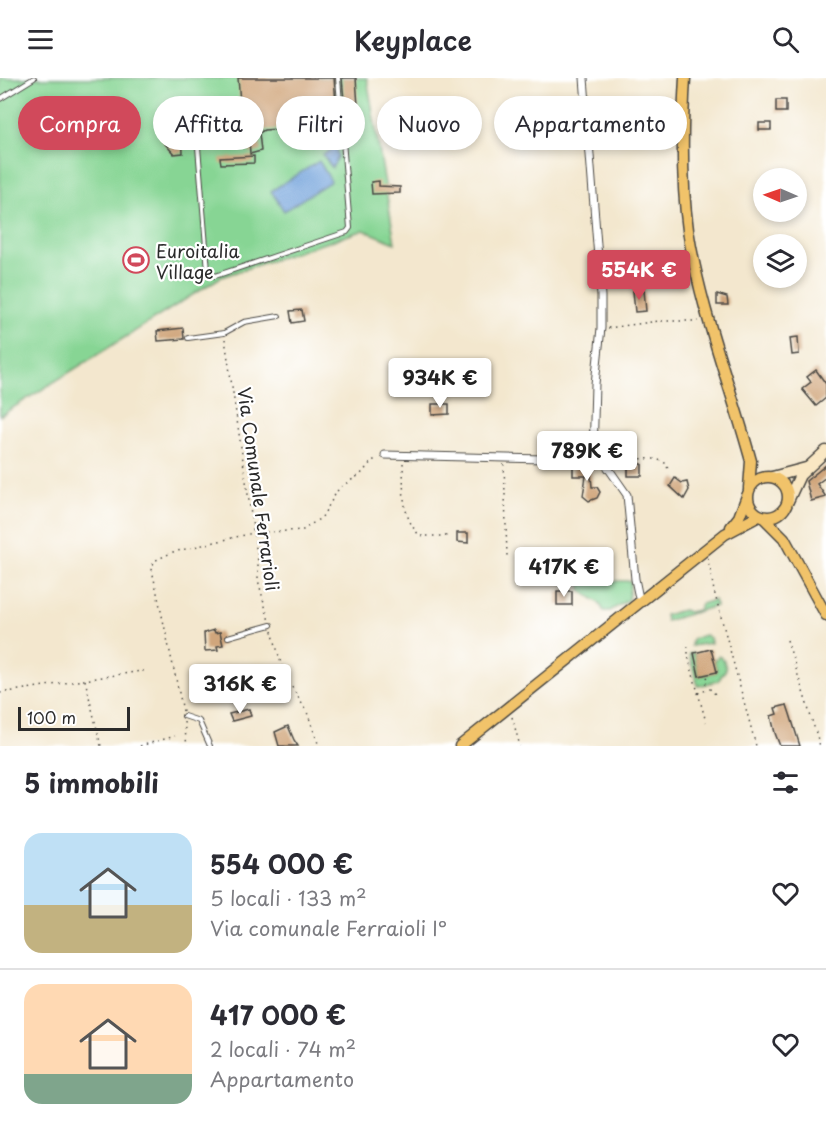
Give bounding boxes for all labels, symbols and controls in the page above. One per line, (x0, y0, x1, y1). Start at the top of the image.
text: Keyplace (354, 19, 472, 60)
icon: menu (24, 23, 57, 56)
icon: search (769, 23, 802, 56)
chip: Compra (18, 96, 141, 150)
chip: Affitta (153, 96, 264, 150)
chip: Filtri (276, 96, 365, 150)
chip: Nuovo (377, 96, 482, 150)
chip: Appartamento (494, 96, 687, 150)
north arrow (753, 168, 807, 222)
map controls (753, 168, 807, 288)
button: layers (753, 234, 807, 288)
place label: Euroitalia Village (156, 237, 240, 285)
sports icon: Euroitalia Village (121, 245, 151, 275)
pin: 554K € (590, 250, 688, 301)
text: 554K € (601, 254, 677, 284)
pin: 934K € (391, 358, 489, 409)
text: 934K € (402, 362, 478, 392)
street label: Via Comunale Ferrarioli (231, 385, 287, 593)
pin: 789K € (538, 431, 636, 482)
text: 789K € (551, 435, 623, 465)
pin: 417K € (515, 547, 613, 598)
text: 417K € (529, 551, 599, 581)
pin: 316K € (191, 664, 289, 715)
text: 316K € (203, 668, 277, 698)
scale bar (18, 704, 130, 732)
text: 100 m (27, 705, 76, 729)
text: 5 immobili (24, 763, 159, 802)
icon: filters (769, 766, 802, 799)
text: 554 000 € (210, 844, 353, 883)
icon: home (72, 857, 144, 929)
icon: heart (769, 877, 802, 910)
text: 5 locali · 133 m² (210, 883, 366, 913)
text: Via comunale Ferraioli I° (210, 913, 447, 943)
text: 417 000 € (210, 995, 346, 1034)
icon: home (72, 1008, 144, 1080)
icon: heart (769, 1028, 802, 1061)
text: 2 locali · 74 m² (210, 1034, 356, 1064)
text: Appartamento (210, 1064, 354, 1094)

